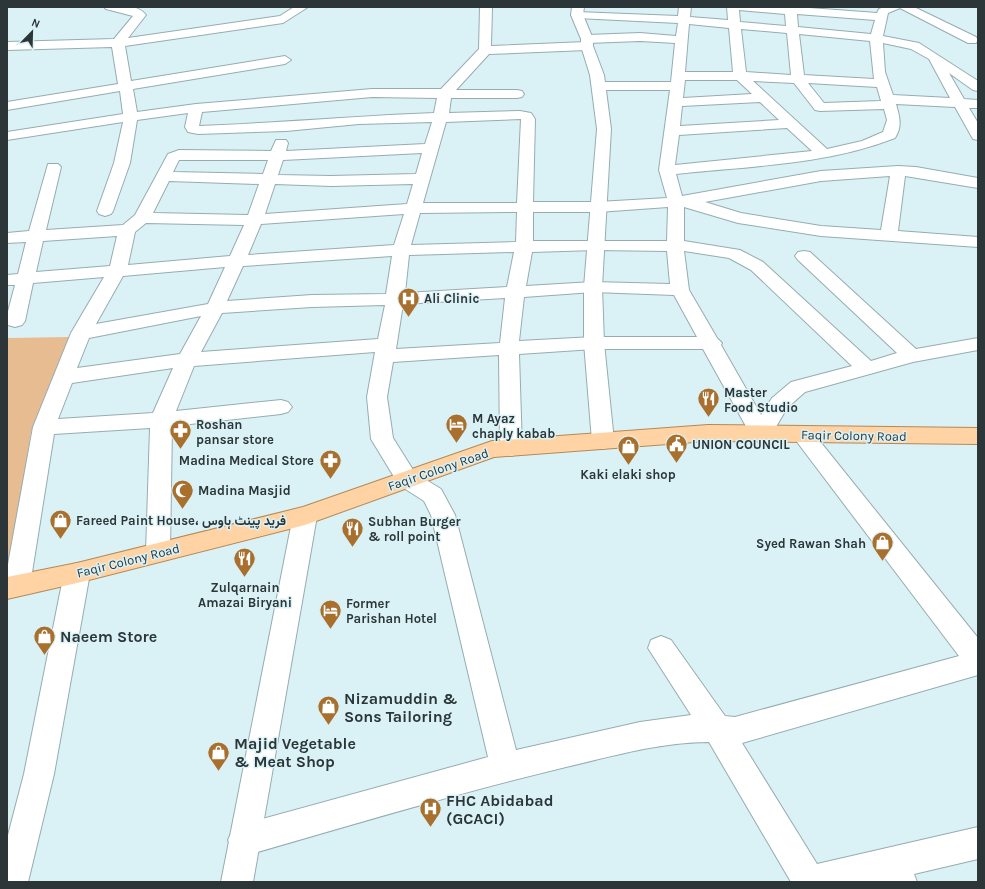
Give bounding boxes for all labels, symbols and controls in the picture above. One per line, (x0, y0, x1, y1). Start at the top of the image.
north arrow (12, 12, 52, 52)
text: N (30, 16, 42, 31)
hospital icon: Ali Clinic (396, 285, 422, 318)
place label: Ali Clinic (424, 291, 479, 306)
place label: Master Food Studio (724, 385, 798, 415)
restaurant icon: Master Food Studio (696, 386, 722, 419)
place label: M Ayaz chaply kabab (472, 411, 555, 441)
hotel icon: M Ayaz chaply kabab (444, 412, 470, 445)
place label: Roshan pansar store (196, 417, 274, 447)
pharmacy icon: Roshan pansar store (167, 418, 193, 451)
street label: Faqir Colony Road (801, 427, 907, 445)
public building icon: UNION COUNCIL (664, 431, 690, 464)
shop icon: Kaki elaki shop (615, 433, 641, 466)
place label: UNION COUNCIL (692, 437, 790, 452)
street label: Faqir Colony Road (386, 445, 491, 495)
pharmacy icon: Madina Medical Store (317, 447, 343, 480)
place label: Madina Medical Store (179, 453, 314, 468)
place label: Kaki elaki shop (580, 467, 676, 482)
mosque icon: Madina Masjid (170, 477, 196, 510)
place label: Madina Masjid (198, 483, 291, 498)
shop icon: Fareed Paint House، فرید پینٹ ہاوس (47, 507, 73, 540)
place label: Fareed Paint House، فرید پینٹ ہاوس (76, 513, 286, 530)
place label: Subhan Burger & roll point (368, 514, 462, 544)
restaurant icon: Subhan Burger & roll point (339, 515, 365, 548)
shop icon: Syed Rawan Shah (869, 530, 895, 563)
place label: Syed Rawan Shah (756, 536, 866, 551)
street label: Faqir Colony Road (75, 540, 181, 582)
restaurant icon: Zulqarnain Amazai Biryani (232, 546, 258, 579)
place label: Zulqarnain Amazai Biryani (198, 580, 292, 610)
place label: Former Parishan Hotel (346, 596, 437, 626)
hotel icon: Former Parishan Hotel (317, 597, 343, 630)
shop icon: Naeem Store (31, 623, 57, 656)
place label: Naeem Store (60, 627, 157, 646)
place label: Nizamuddin & Sons Tailoring (344, 689, 458, 726)
shop icon: Nizamuddin & Sons Tailoring (315, 694, 341, 727)
place label: Majid Vegetable & Meat Shop (234, 734, 356, 771)
shop icon: Majid Vegetable & Meat Shop (205, 739, 231, 772)
place label: FHC Abidabad (GCACI) (446, 791, 554, 828)
hospital icon: FHC Abidabad (GCACI) (417, 796, 443, 829)

